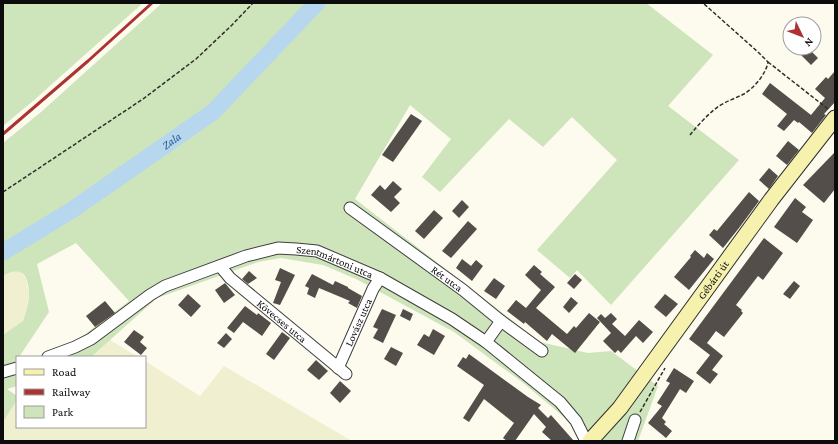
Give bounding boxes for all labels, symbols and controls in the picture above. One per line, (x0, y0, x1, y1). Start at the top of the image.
north arrow (782, 16, 822, 56)
text: N (802, 36, 816, 50)
water label: Zala (159, 129, 184, 152)
street label: Szentmártoni utca (296, 243, 375, 280)
street label: Gébárti út (695, 258, 731, 301)
street label: Rét utca (429, 263, 465, 294)
street label: Lovász utca (342, 296, 374, 348)
street label: Kövecses utca (255, 297, 309, 345)
legend (16, 356, 146, 428)
text: Road (52, 365, 77, 379)
text: Railway (52, 385, 91, 399)
text: Park (52, 405, 74, 419)

